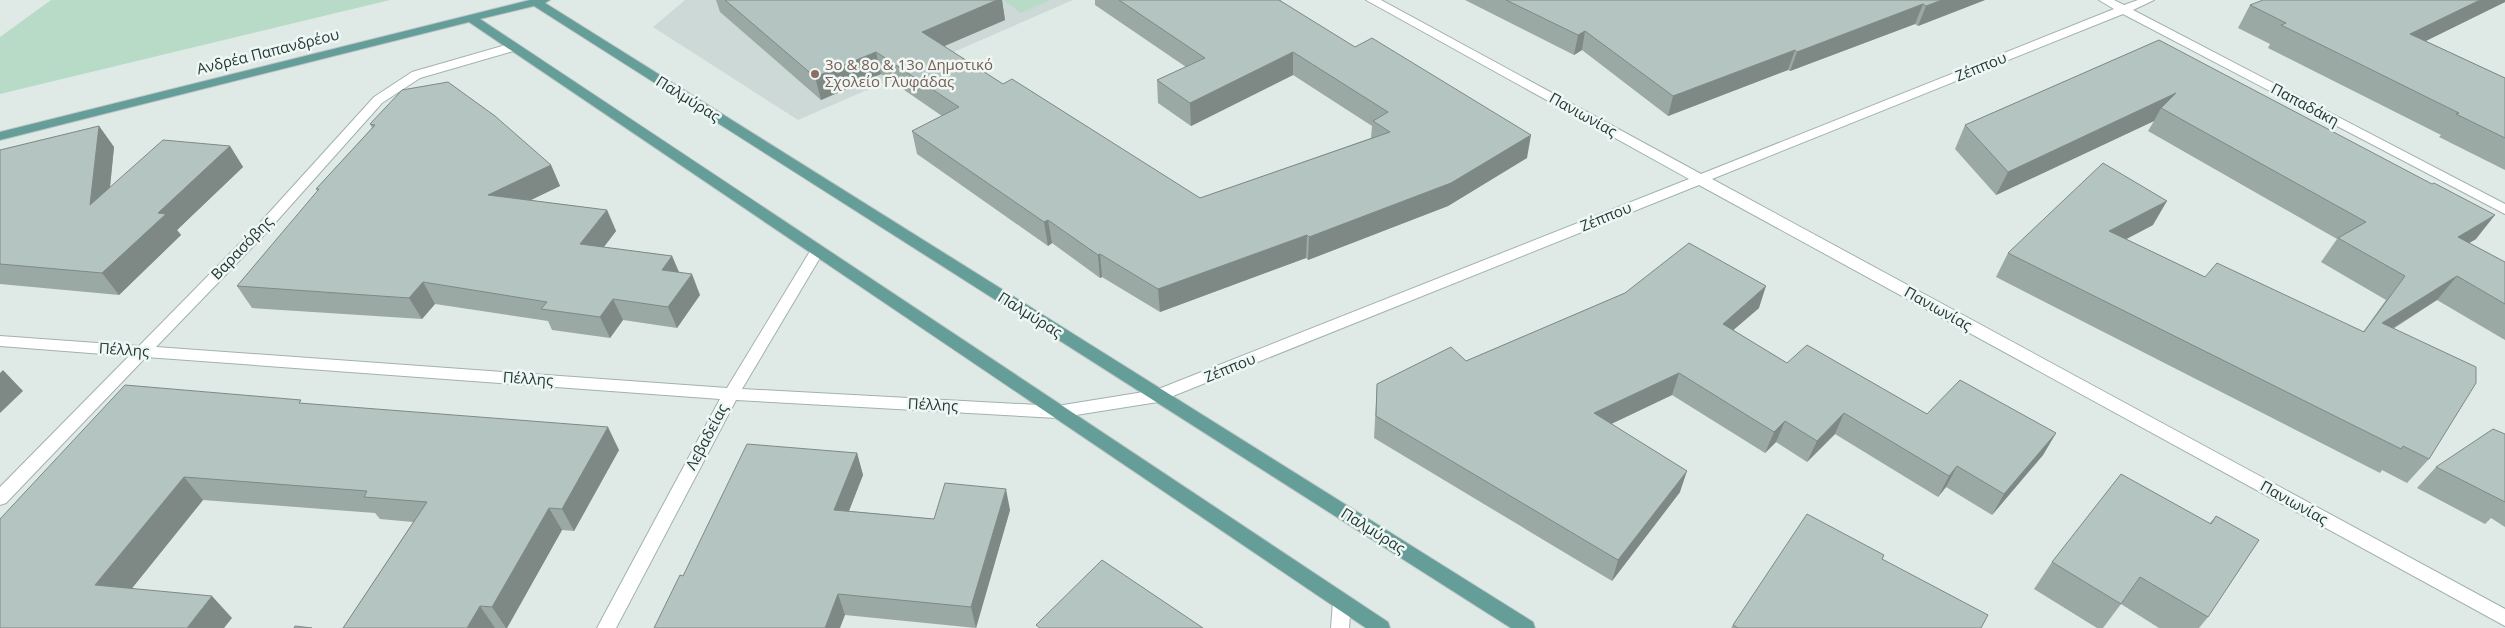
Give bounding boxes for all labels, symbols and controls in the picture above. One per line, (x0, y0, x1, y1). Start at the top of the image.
street label: Ανδρέα Παπανδρέου (194, 24, 341, 78)
street label: Ζέππου (1952, 47, 2009, 85)
place label: 3ο & 8ο & 13ο Δημοτικό Σχολείο Γλυφάδας (825, 54, 993, 91)
marker: 3ο & 8ο & 13ο Δημοτικό Σχολείο Γλυφάδας (809, 68, 821, 80)
street label: Παλμύρας (653, 71, 724, 126)
street label: Παπαδάκη (2268, 78, 2343, 130)
street label: Πανιωνίας (1546, 87, 1621, 141)
street label: Ζέππου (1577, 197, 1634, 235)
street label: Βαρασόβης (206, 211, 277, 283)
street label: Πανιωνίας (1901, 281, 1976, 335)
street label: Παλμύρας (995, 287, 1066, 342)
street label: Πέλλης (98, 337, 150, 361)
street label: Ζέππου (1201, 348, 1258, 386)
street label: Πέλλης (502, 366, 554, 390)
street label: Πέλλης (907, 393, 959, 415)
street label: Λεβαδείας (680, 400, 732, 473)
street label: Πανιωνίας (2257, 475, 2332, 529)
street label: Παλμύρας (1338, 503, 1409, 558)

